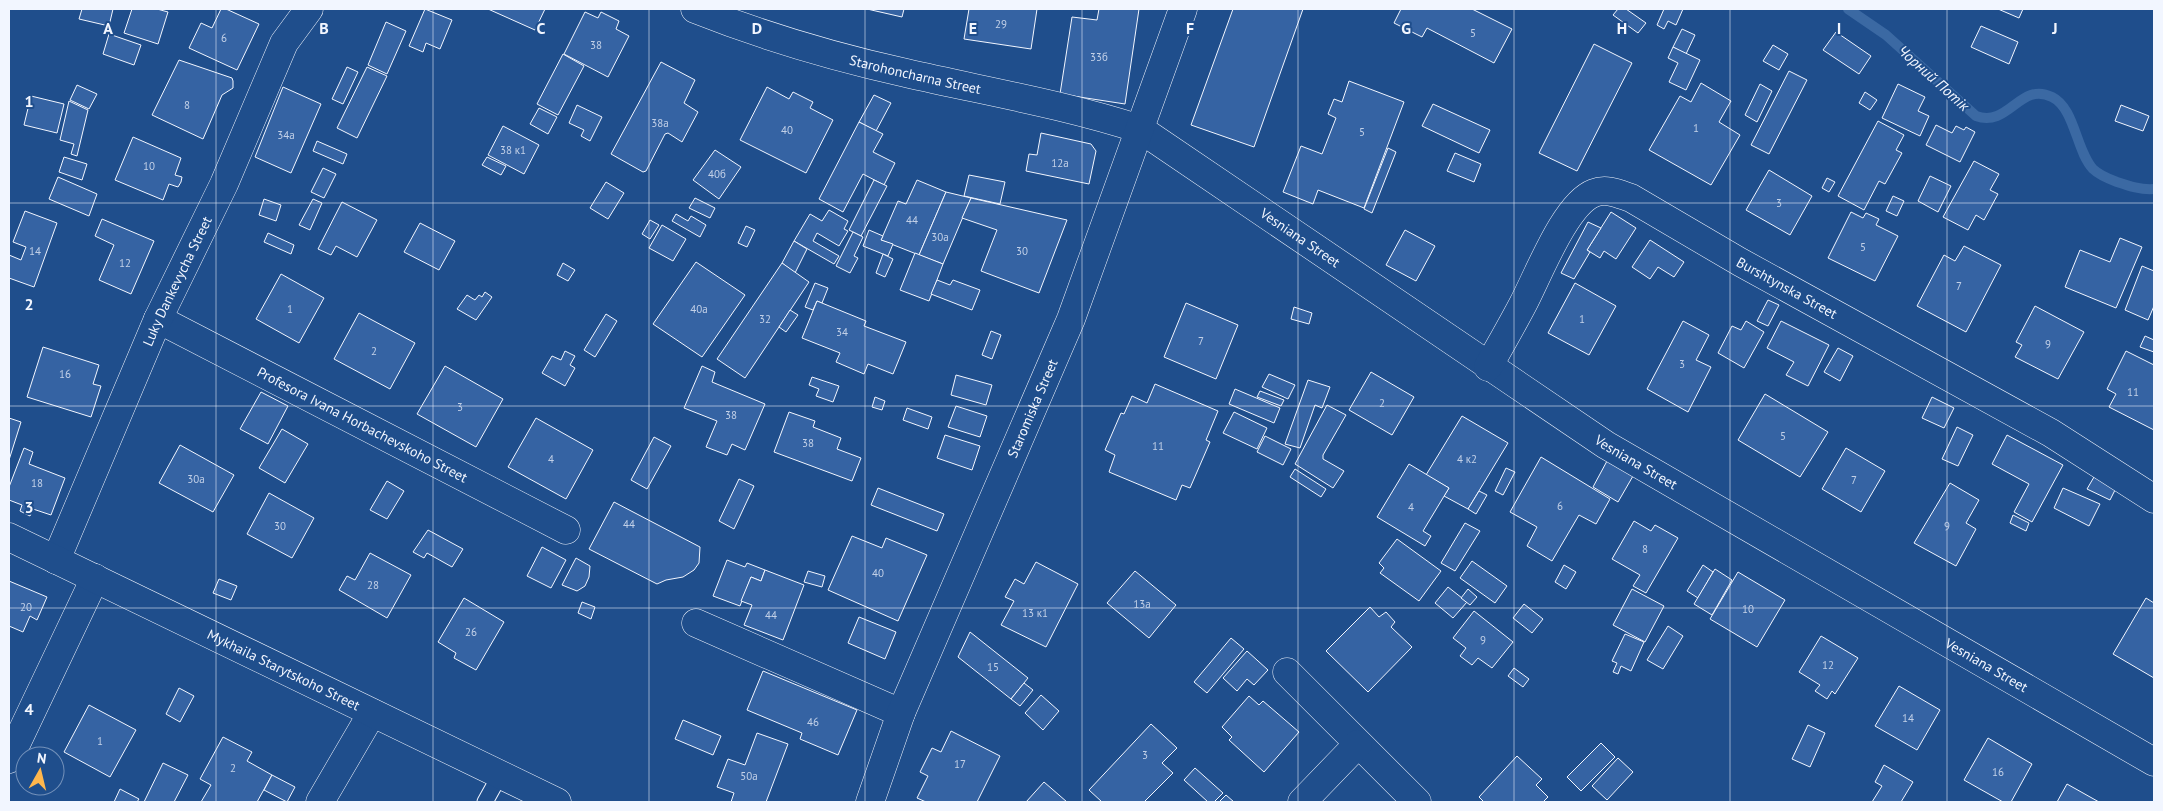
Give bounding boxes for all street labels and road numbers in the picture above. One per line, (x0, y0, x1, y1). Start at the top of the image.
street label: Starohoncharna Street (848, 51, 983, 98)
street label: Vesniana Street (1256, 204, 1344, 271)
street label: Luky Dankevycha Street (139, 213, 216, 349)
street label: Burshtynska Street (1733, 253, 1841, 323)
street label: Staromiska Street (1003, 356, 1062, 460)
street label: Profesora Ivana Horbachevskoho Street (254, 363, 471, 487)
street label: Vesniana Street (1590, 430, 1681, 493)
street label: Mykhaila Starytskoho Street (204, 625, 363, 714)
street label: Vesniana Street (1941, 634, 2031, 696)

